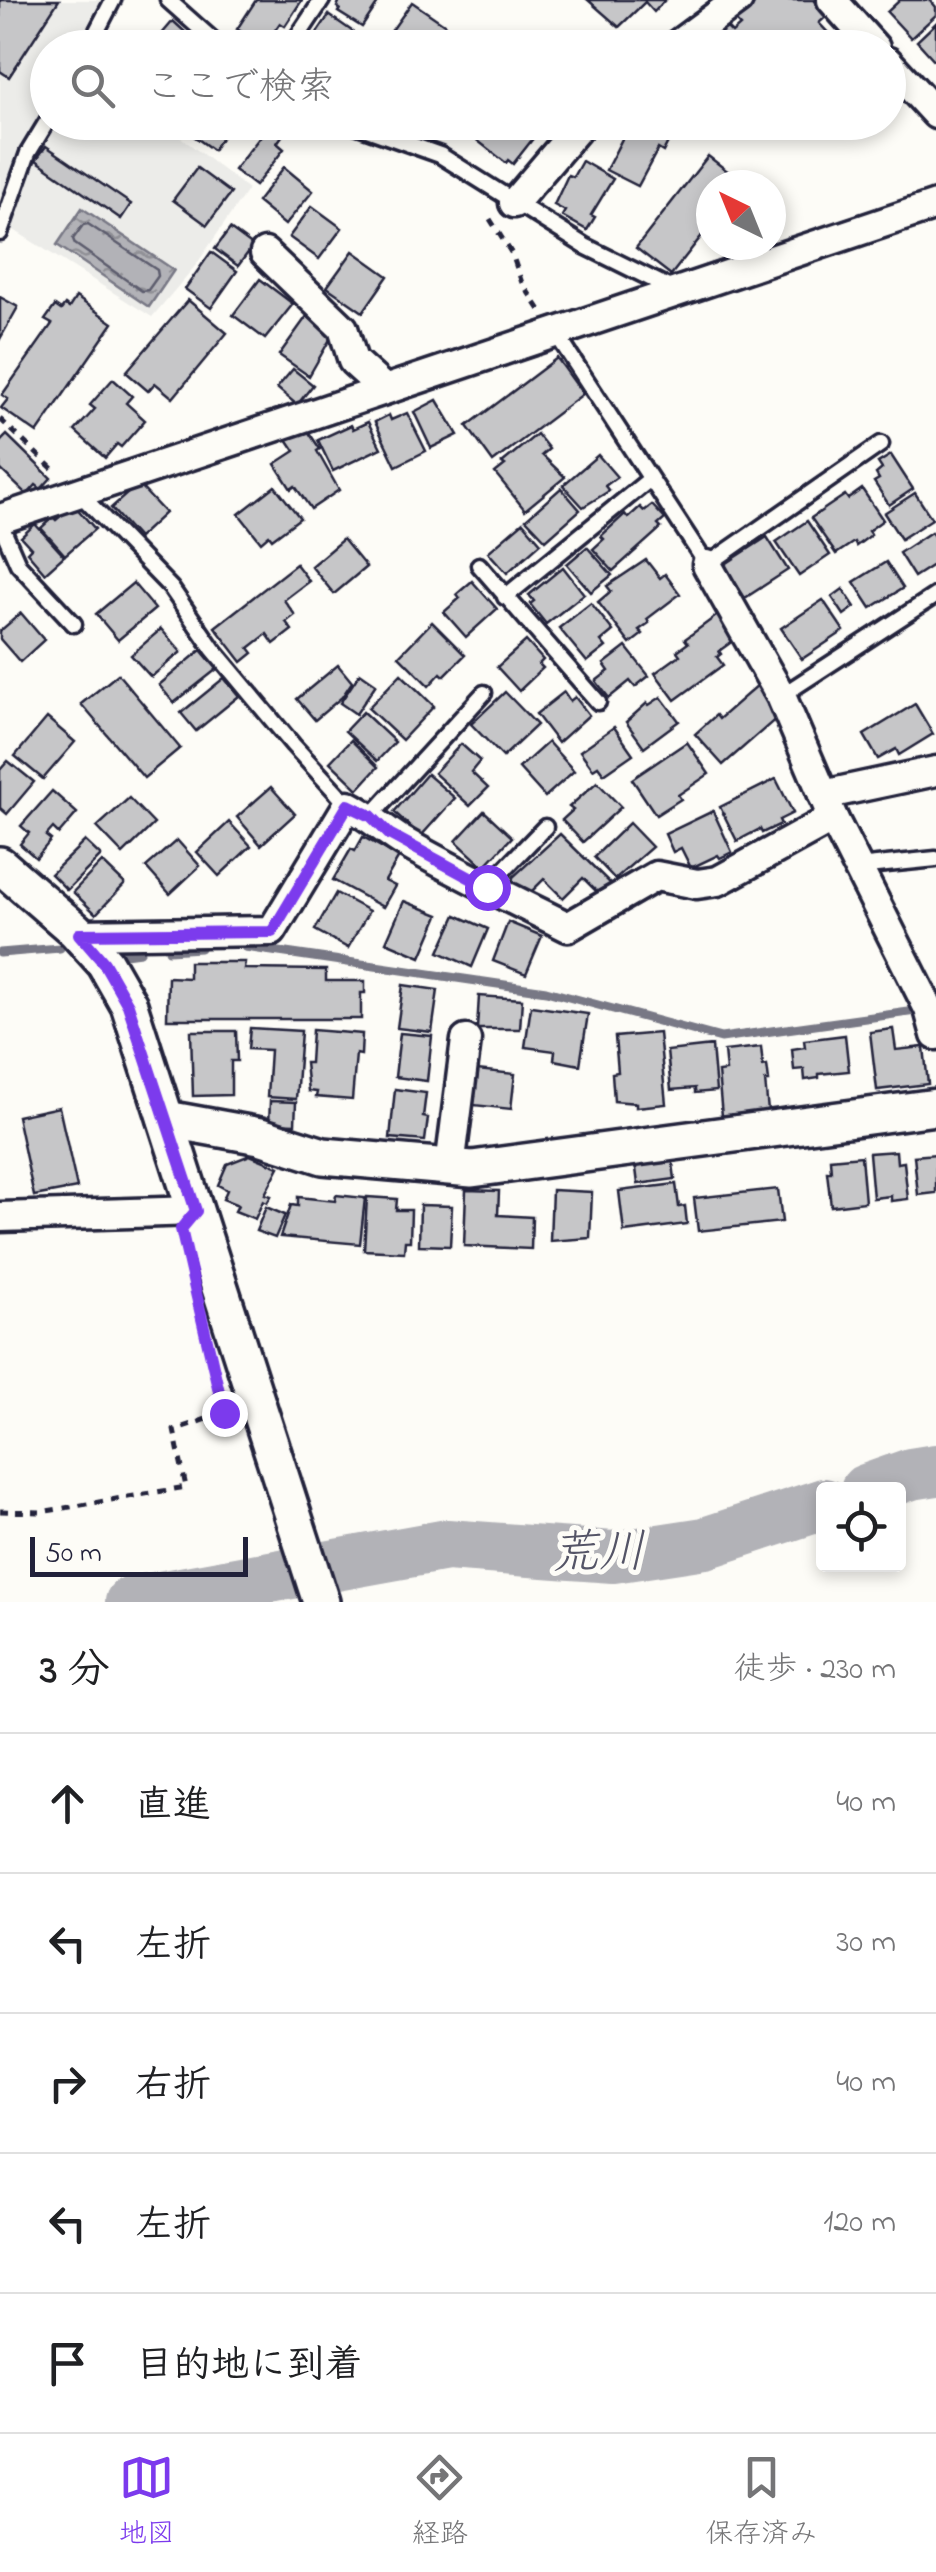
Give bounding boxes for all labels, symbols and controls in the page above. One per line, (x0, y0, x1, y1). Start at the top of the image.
search box (30, 30, 906, 140)
icon: search (65, 58, 120, 113)
text: ここで検索 (145, 61, 335, 117)
north arrow (696, 170, 786, 260)
route start (465, 865, 511, 911)
route end (202, 1391, 248, 1437)
map controls (816, 1482, 906, 1572)
button: locate (816, 1482, 906, 1572)
water label: 荒川 (549, 1519, 647, 1591)
scale bar (30, 1532, 248, 1576)
text: 50 m (45, 1534, 102, 1575)
text: 3 分 (40, 1641, 110, 1702)
text: 徒歩 · 230 m (733, 1647, 896, 1694)
icon: ahead (40, 1776, 95, 1831)
text: 直進 (135, 1779, 211, 1835)
text: 40 m (836, 1780, 896, 1827)
icon: left (40, 1916, 95, 1971)
text: 左折 (135, 1919, 211, 1975)
text: 30 m (836, 1920, 896, 1967)
icon: right (40, 2056, 95, 2111)
text: 右折 (135, 2059, 211, 2115)
text: 40 m (836, 2060, 896, 2107)
icon: left (40, 2196, 95, 2251)
text: 左折 (135, 2199, 211, 2255)
text: 120 m (823, 2200, 896, 2247)
icon: arrive (40, 2336, 95, 2391)
text: 目的地に到着 (135, 2339, 363, 2395)
tab: 地図 (119, 2450, 175, 2556)
tab: 経路 (412, 2450, 468, 2556)
tab: 保存済み (705, 2450, 817, 2556)

